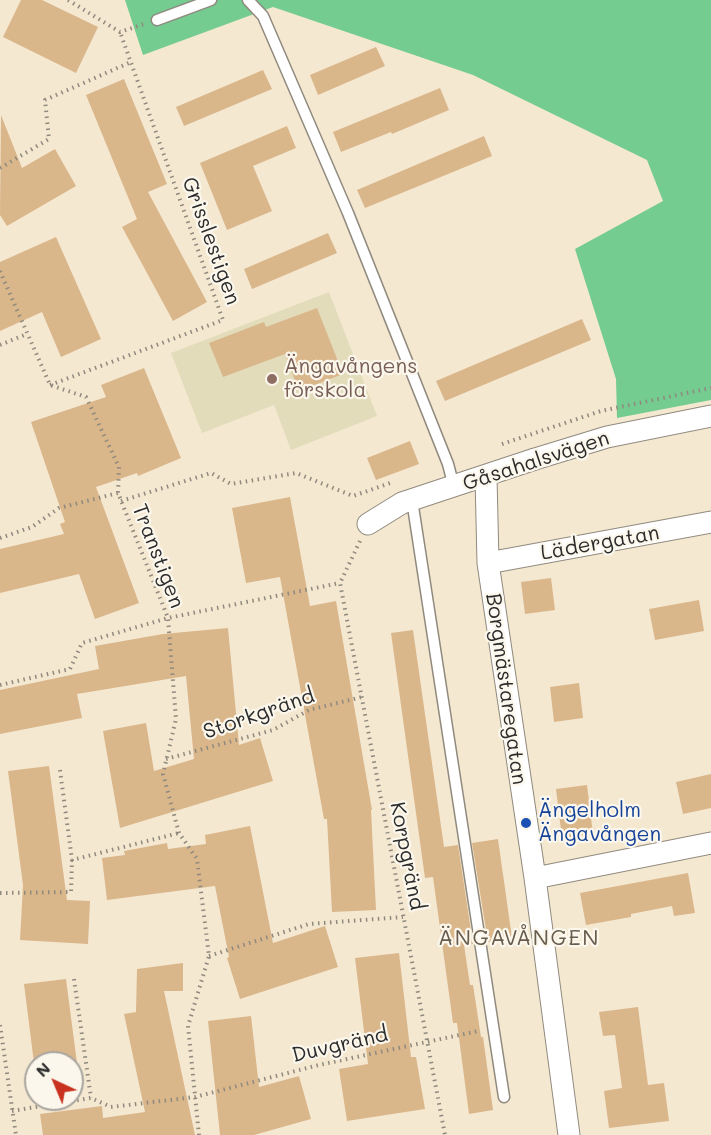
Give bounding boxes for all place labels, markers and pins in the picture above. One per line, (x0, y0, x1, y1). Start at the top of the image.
place label: Ängavångens förskola (284, 354, 417, 404)
marker: Ängavångens förskola (265, 372, 279, 386)
place label: Ängelholm Ängavången (538, 798, 661, 848)
marker: Ängelholm Ängavången (519, 816, 533, 830)

